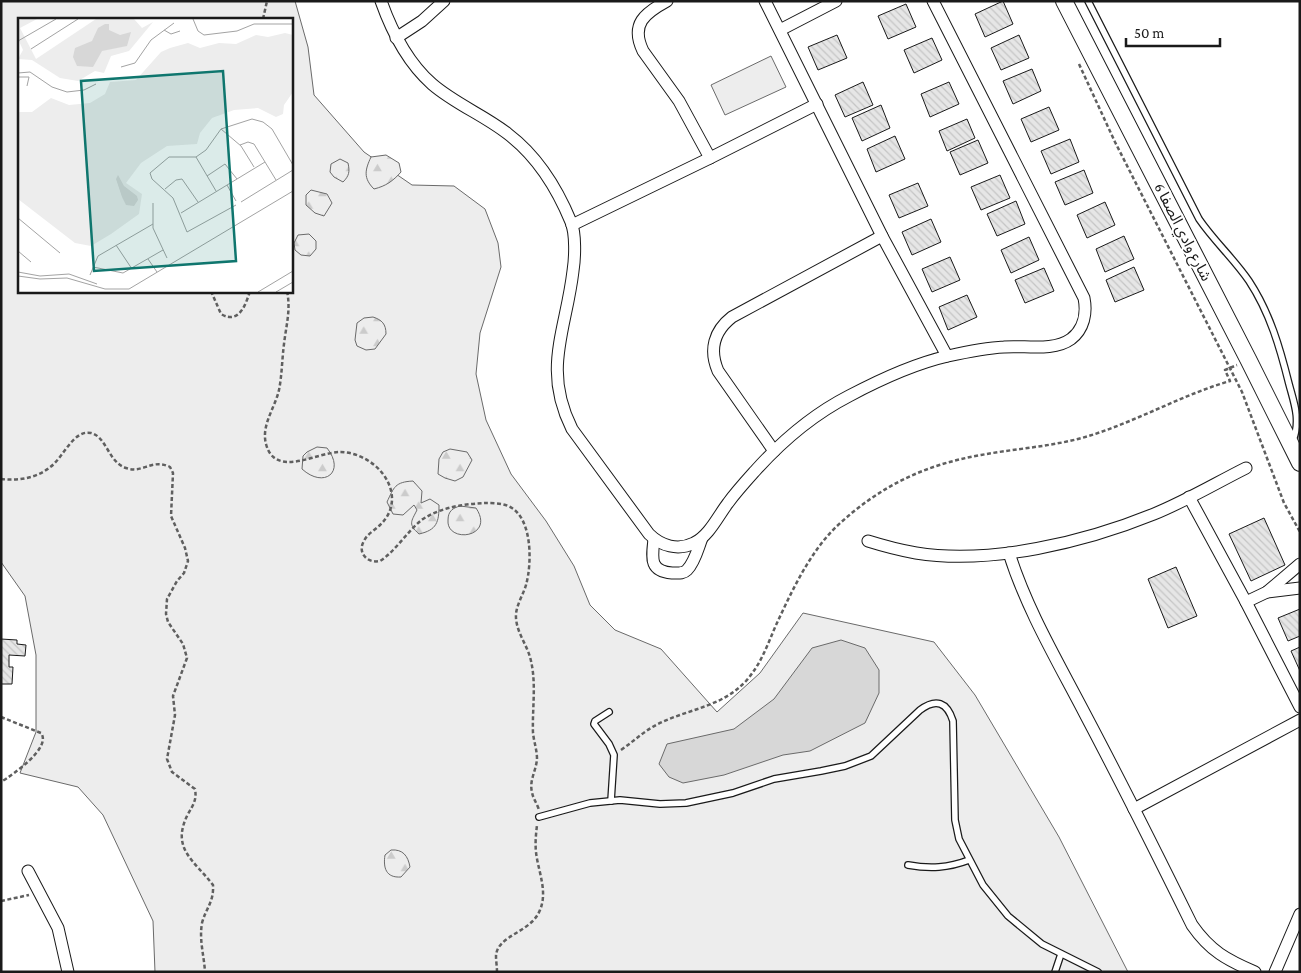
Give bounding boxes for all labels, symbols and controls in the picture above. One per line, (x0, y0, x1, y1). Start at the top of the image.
scale bar (1126, 15, 1220, 47)
inset map (18, 18, 292, 292)
text: 50 m (1134, 25, 1164, 41)
street label: شارع وادي الصفا 6 (1148, 180, 1215, 286)

